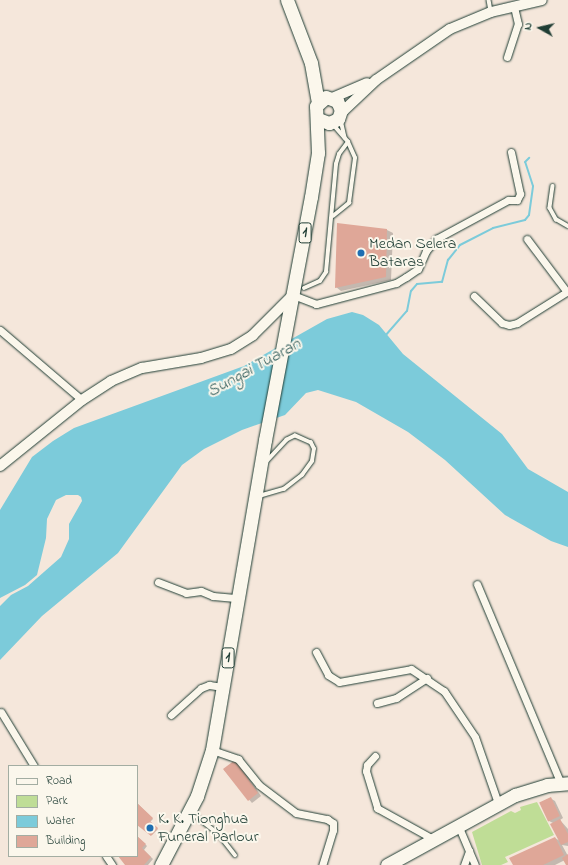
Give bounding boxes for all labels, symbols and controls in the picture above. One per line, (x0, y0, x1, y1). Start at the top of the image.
north arrow (520, 8, 560, 48)
text: N (520, 22, 537, 31)
road number: 1 (298, 220, 312, 246)
place label: Medan Selera Bataras (369, 234, 456, 272)
marker: Medan Selera Bataras (356, 248, 366, 258)
water label: Sungai Tuaran (204, 334, 304, 402)
road number: 1 (221, 645, 235, 671)
legend (8, 765, 138, 857)
text: Road (46, 772, 72, 790)
text: Park (46, 792, 68, 810)
place label: K. K. Tionghua Funeral Parlour (158, 809, 259, 847)
text: Water (46, 812, 75, 830)
marker: K. K. Tionghua Funeral Parlour (145, 823, 155, 833)
text: Building (46, 832, 85, 850)

